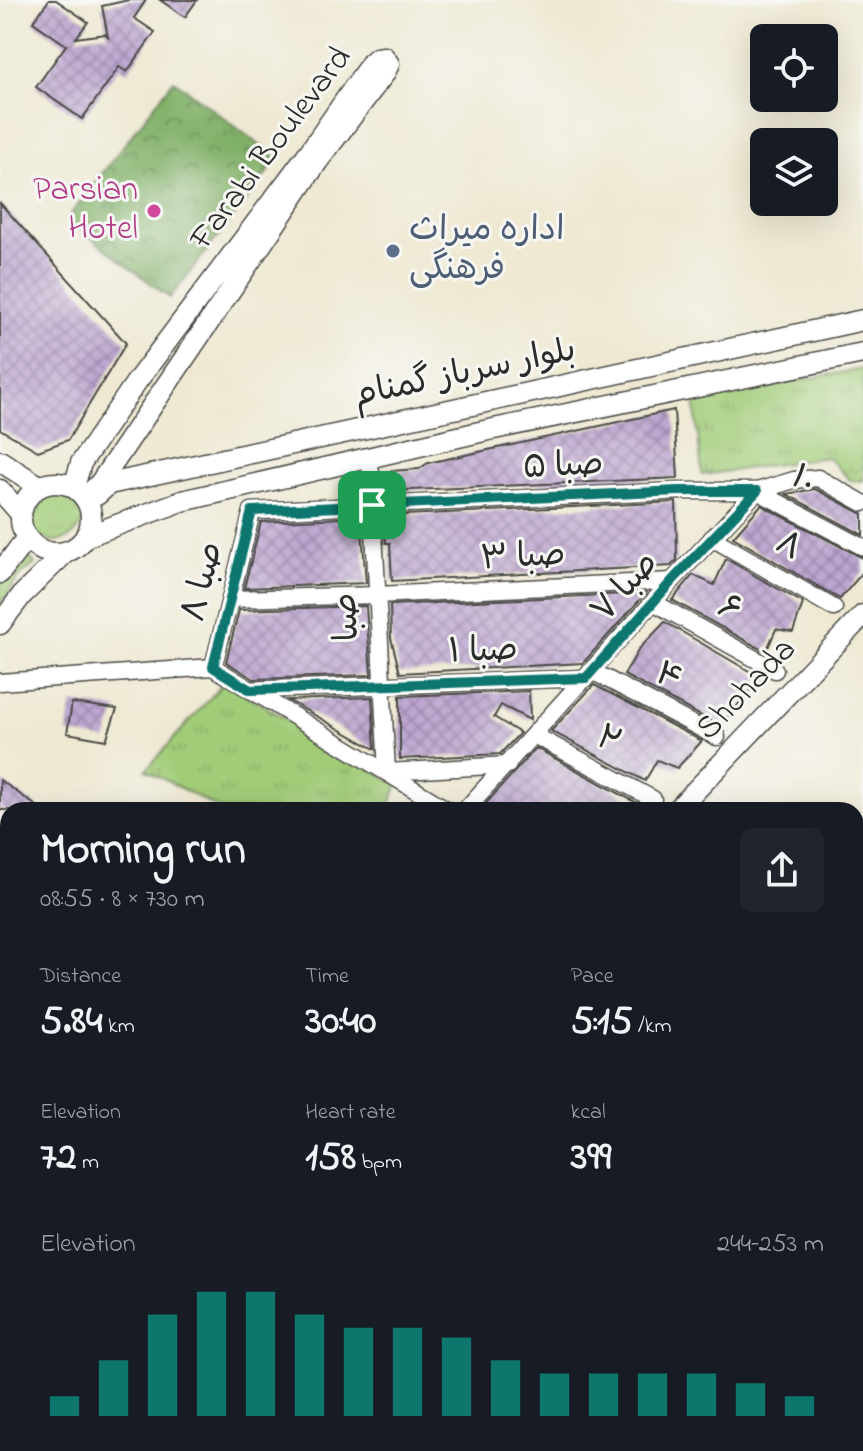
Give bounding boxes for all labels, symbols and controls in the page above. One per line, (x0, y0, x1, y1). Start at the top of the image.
map controls (750, 24, 838, 216)
button: locate (750, 24, 838, 112)
street label: Farabi Boulevard (178, 37, 365, 262)
button: layers (750, 128, 838, 216)
place label: Parsian Hotel (33, 166, 138, 255)
marker: Parsian Hotel (145, 202, 163, 220)
place label: اداره میراث فرهنگی (409, 206, 565, 295)
marker: اداره میراث فرهنگی (384, 242, 402, 260)
street label: بلوار سرباز گمنام (349, 326, 581, 422)
street label: صبا ۵ (521, 440, 605, 494)
street label: ۱۰ (781, 453, 825, 509)
pin (338, 471, 406, 539)
icon: arrive (350, 483, 394, 527)
street label: ۸ (765, 519, 811, 575)
street label: صبا ۳ (479, 531, 567, 585)
street label: صبا ۸ (170, 537, 238, 627)
street label: صبا ۷ (580, 541, 672, 635)
street label: ۶ (708, 583, 750, 637)
street label: صبا (322, 591, 374, 643)
street label: صبا ۱ (447, 626, 519, 678)
street label: Shohada (685, 627, 809, 753)
street label: ۴ (645, 650, 691, 706)
street label: ۲ (586, 714, 630, 768)
text: Morning run (40, 819, 246, 883)
button: share (740, 828, 824, 912)
text: 08:55 · 8 × 730 m (40, 881, 205, 919)
text: Distance (40, 961, 121, 993)
text: Time (305, 961, 349, 993)
text: Pace (571, 961, 614, 993)
text: 5.84 (40, 993, 103, 1052)
text: 30:40 (305, 993, 376, 1052)
text: 5:15 (571, 993, 633, 1052)
text: km (103, 1011, 135, 1043)
text: /km (633, 1011, 672, 1043)
text: Elevation (40, 1097, 121, 1129)
text: Heart rate (305, 1097, 396, 1129)
text: kcal (571, 1097, 606, 1129)
text: 72 (40, 1129, 76, 1188)
text: 158 (305, 1129, 356, 1188)
text: 399 (571, 1129, 611, 1188)
text: m (76, 1147, 99, 1179)
text: bpm (356, 1147, 402, 1179)
text: Elevation (40, 1226, 136, 1264)
text: 244–253 m (717, 1226, 824, 1264)

